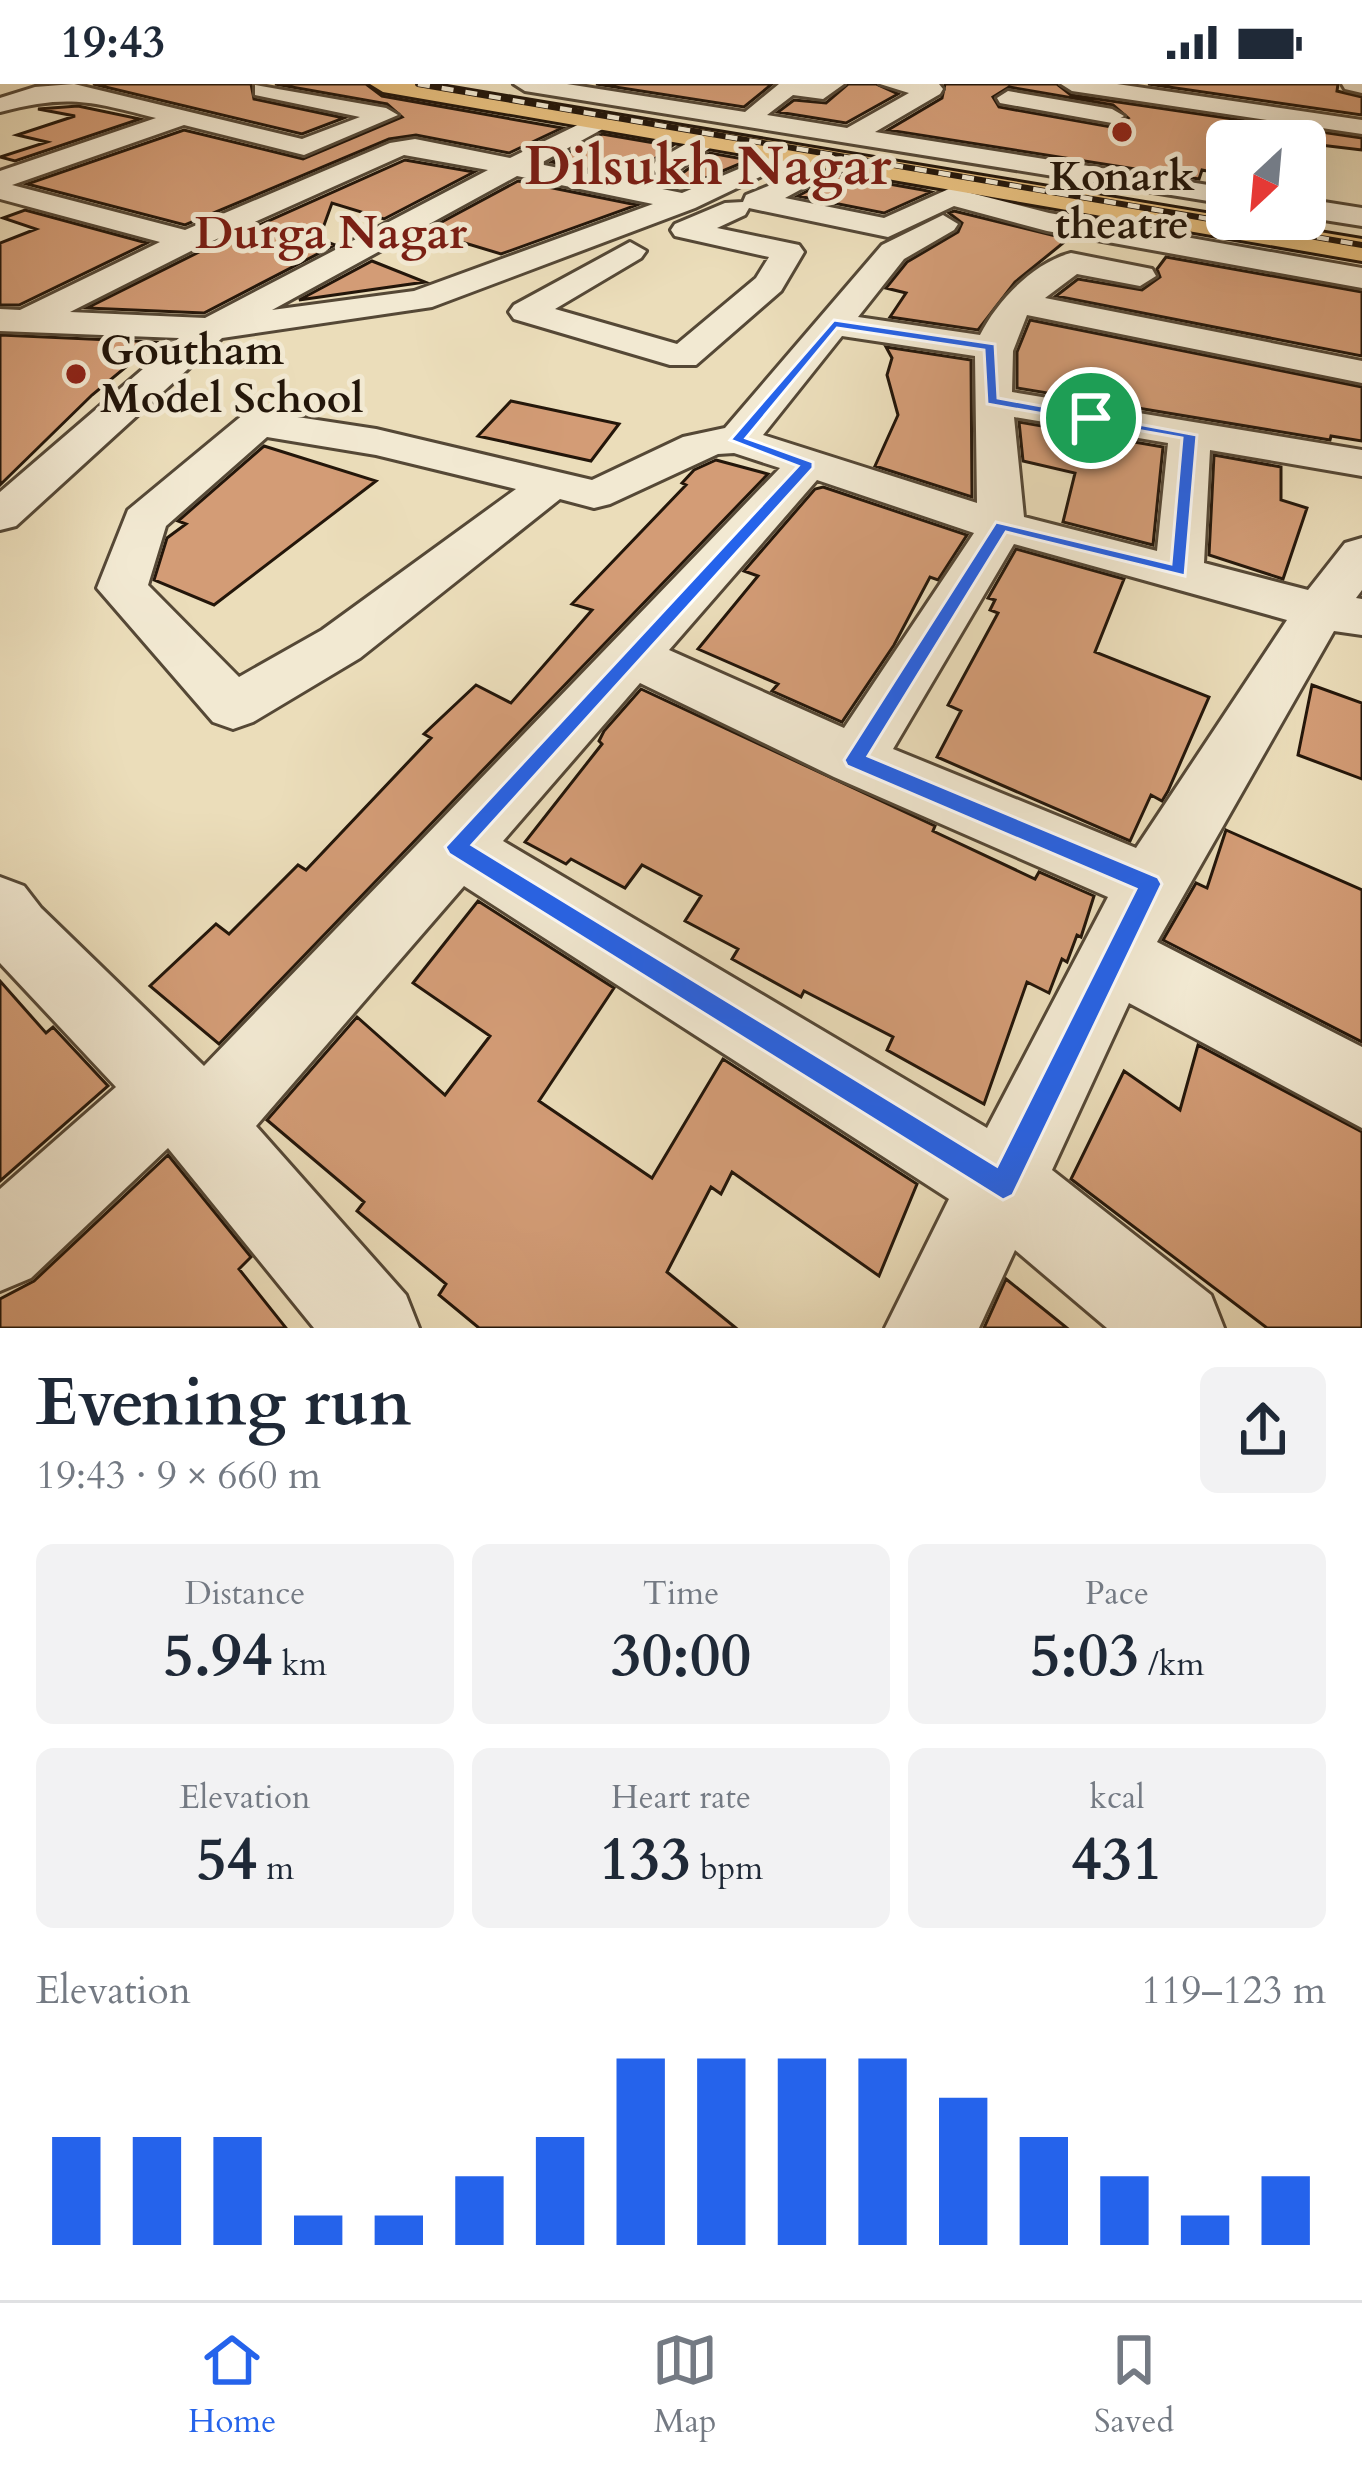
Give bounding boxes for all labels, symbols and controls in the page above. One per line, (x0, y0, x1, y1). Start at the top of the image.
text: 19:43 (60, 12, 165, 73)
marker: Konark theatre (1109, 119, 1135, 145)
north arrow (1206, 120, 1326, 240)
map controls (1206, 120, 1326, 240)
district label: Dilsukh Nagar (524, 131, 892, 204)
place label: Konark theatre (1049, 148, 1195, 253)
district label: Durga Nagar (195, 203, 468, 264)
place label: Goutham Model School (100, 322, 364, 427)
marker: Goutham Model School (63, 361, 89, 387)
pin (1040, 367, 1142, 469)
icon: arrive (1058, 385, 1124, 451)
text: Evening run (36, 1359, 411, 1448)
button: share (1200, 1367, 1326, 1493)
text: 19:43 · 9 × 660 m (36, 1449, 321, 1502)
text: Distance (185, 1571, 305, 1616)
text: Time (643, 1571, 719, 1616)
text: Pace (1085, 1571, 1149, 1616)
text: 5.94 (163, 1616, 273, 1697)
text: 30:00 (611, 1616, 751, 1697)
text: 5:03 (1030, 1616, 1139, 1697)
text: km (273, 1642, 327, 1687)
text: /km (1139, 1642, 1204, 1687)
text: Elevation (179, 1775, 311, 1820)
text: Heart rate (611, 1775, 751, 1820)
text: kcal (1089, 1775, 1145, 1820)
text: 54 (196, 1820, 257, 1901)
text: 133 (599, 1820, 691, 1901)
text: 431 (1071, 1820, 1163, 1901)
text: m (257, 1846, 294, 1891)
text: bpm (691, 1846, 763, 1891)
text: Elevation (36, 1964, 191, 2017)
text: 119–123 m (1141, 1964, 1326, 2017)
tab: Home (188, 2327, 276, 2444)
tab: Map (652, 2327, 718, 2444)
tab: Saved (1094, 2327, 1174, 2444)

